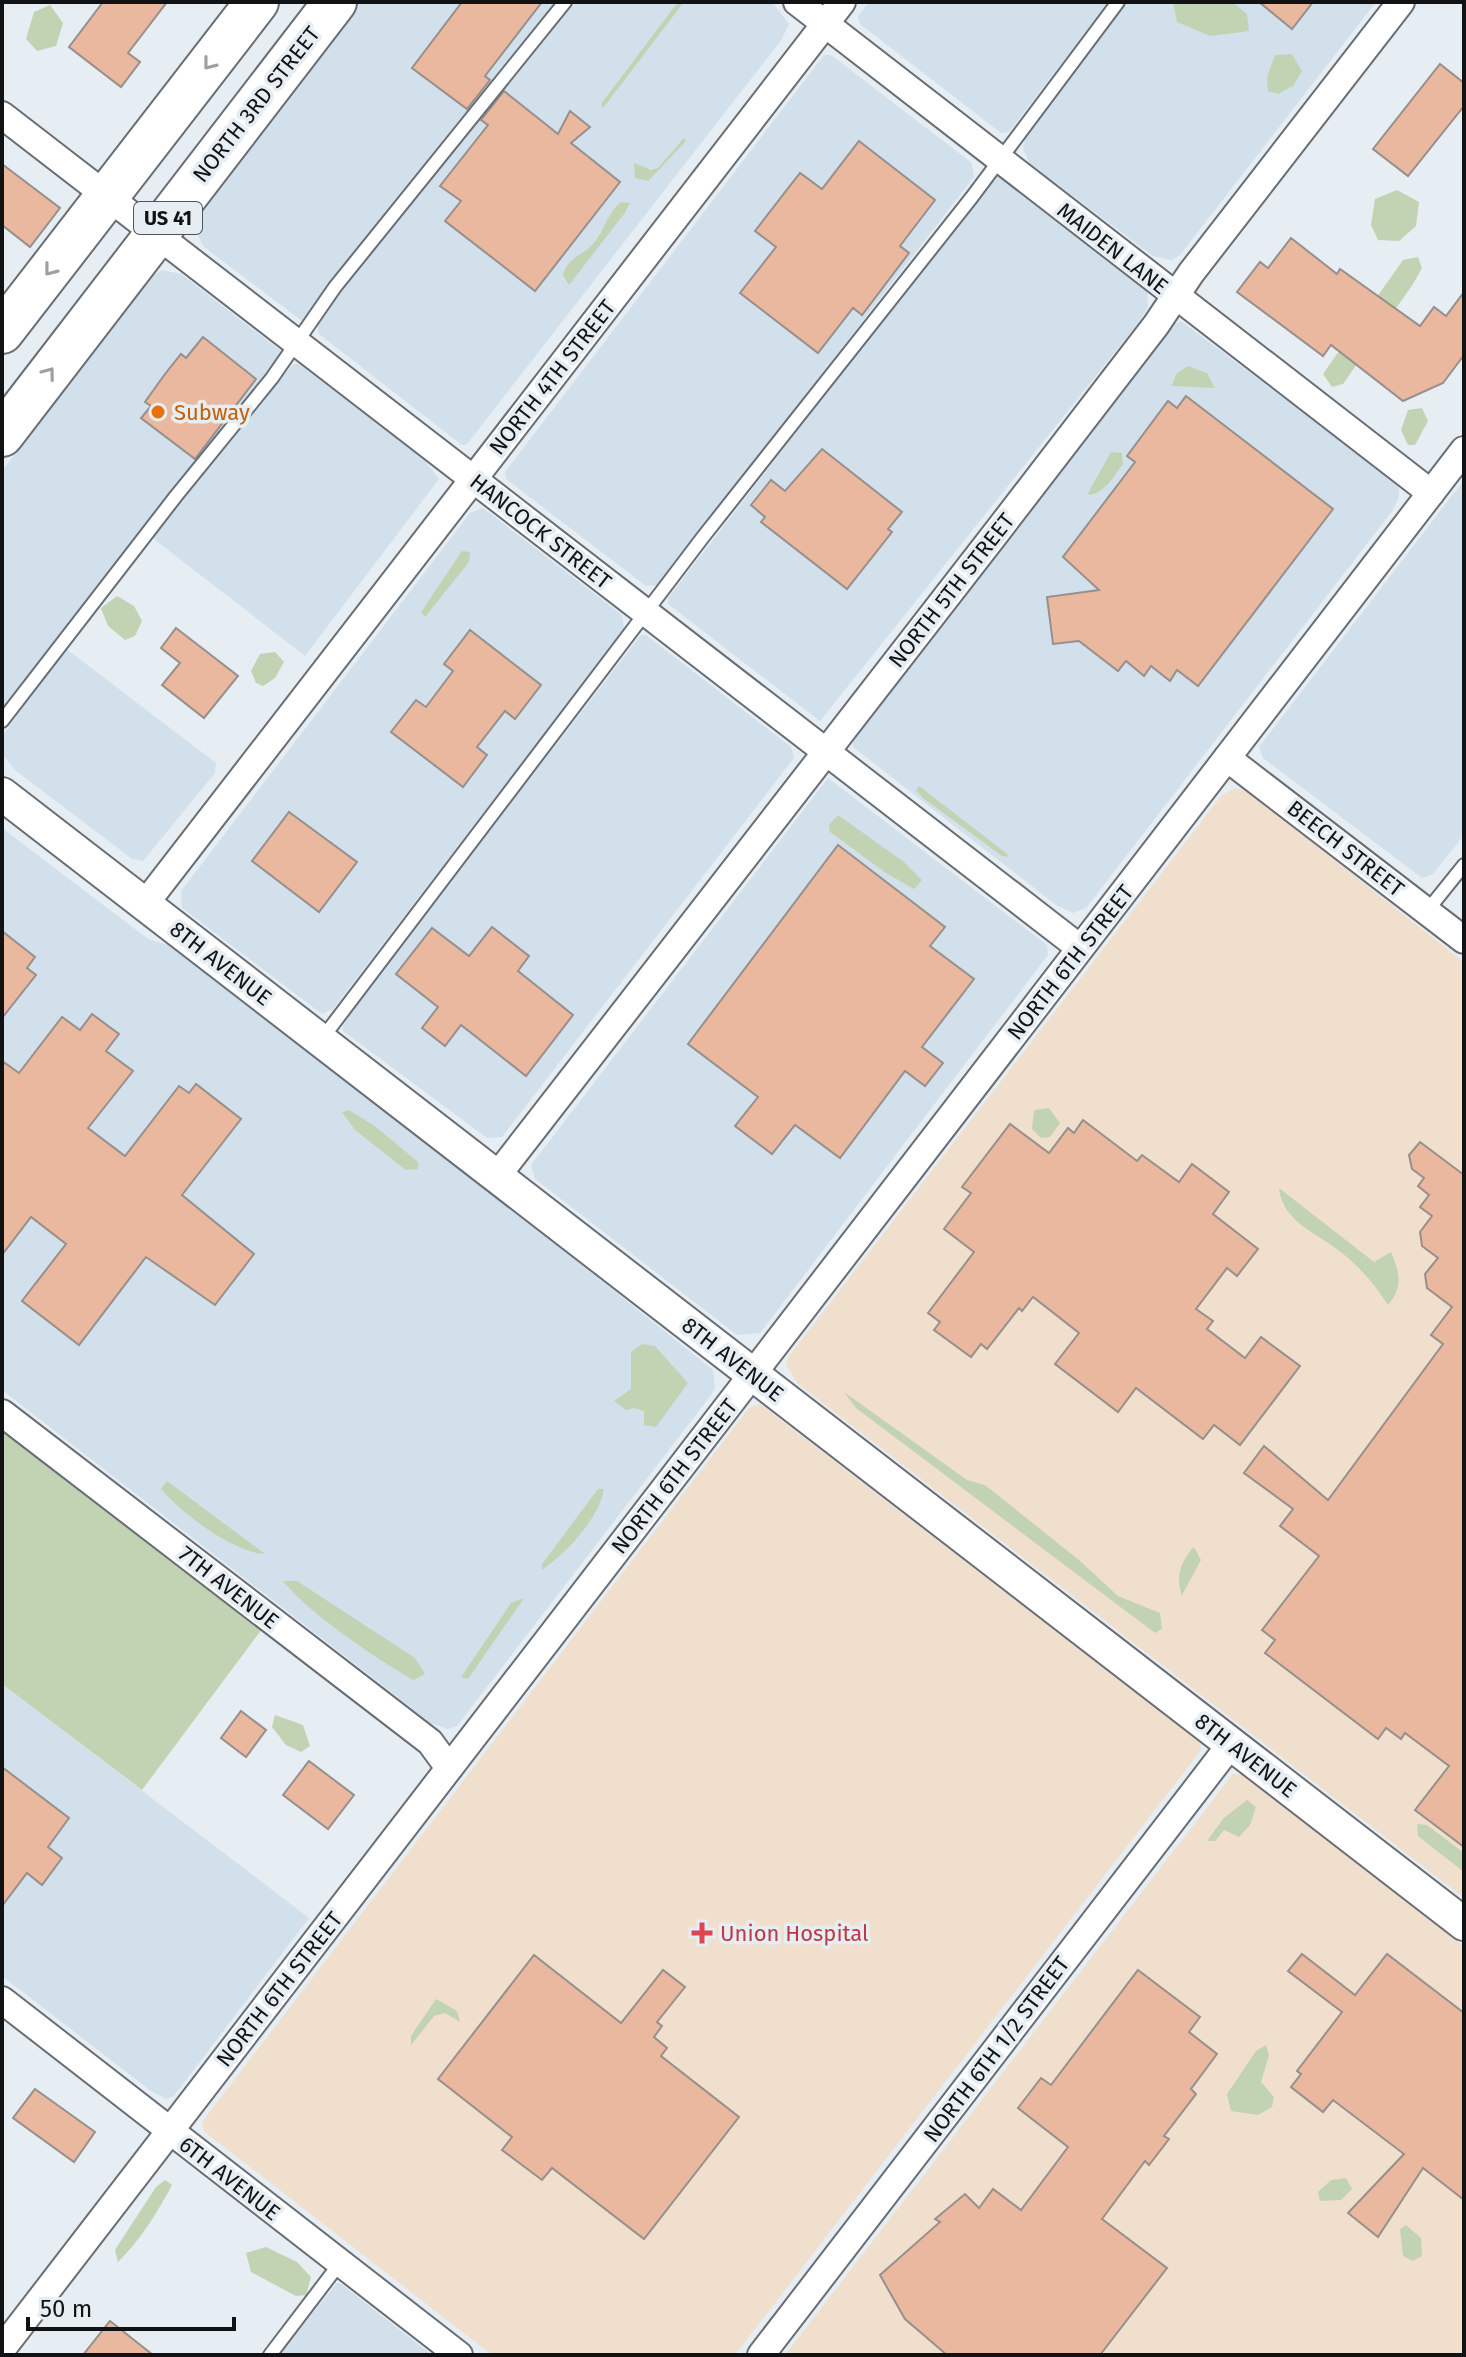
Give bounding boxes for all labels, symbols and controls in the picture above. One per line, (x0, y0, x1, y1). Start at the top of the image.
street label: NORTH 3RD STREET (187, 20, 326, 188)
one-way arrow (205, 55, 219, 70)
street label: MAIDEN LANE (1052, 197, 1174, 300)
road number: US 41 (134, 202, 202, 234)
one-way arrow (46, 261, 60, 275)
street label: NORTH 4TH STREET (484, 294, 622, 460)
one-way arrow (40, 367, 54, 382)
place label: Subway (174, 399, 250, 426)
marker: Subway (149, 403, 167, 421)
street label: HANCOCK STREET (465, 468, 617, 595)
street label: NORTH 5TH STREET (883, 507, 1021, 673)
street label: BEECH STREET (1282, 794, 1410, 903)
street label: NORTH 6TH STREET (1002, 879, 1140, 1045)
street label: 8TH AVENUE (165, 915, 277, 1011)
street label: 8TH AVENUE (677, 1311, 789, 1407)
street label: NORTH 6TH STREET (606, 1393, 744, 1559)
street label: 7TH AVENUE (173, 1540, 284, 1635)
street label: 8TH AVENUE (1190, 1707, 1302, 1803)
street label: NORTH 6TH STREET (211, 1906, 349, 2072)
place label: Union Hospital (720, 1920, 869, 1947)
marker: Union Hospital (691, 1922, 713, 1944)
street label: NORTH 6TH 1/2 STREET (918, 1950, 1076, 2148)
street label: 6TH AVENUE (174, 2131, 285, 2226)
scale bar (28, 2281, 234, 2331)
text: 50 m (40, 2295, 92, 2323)

